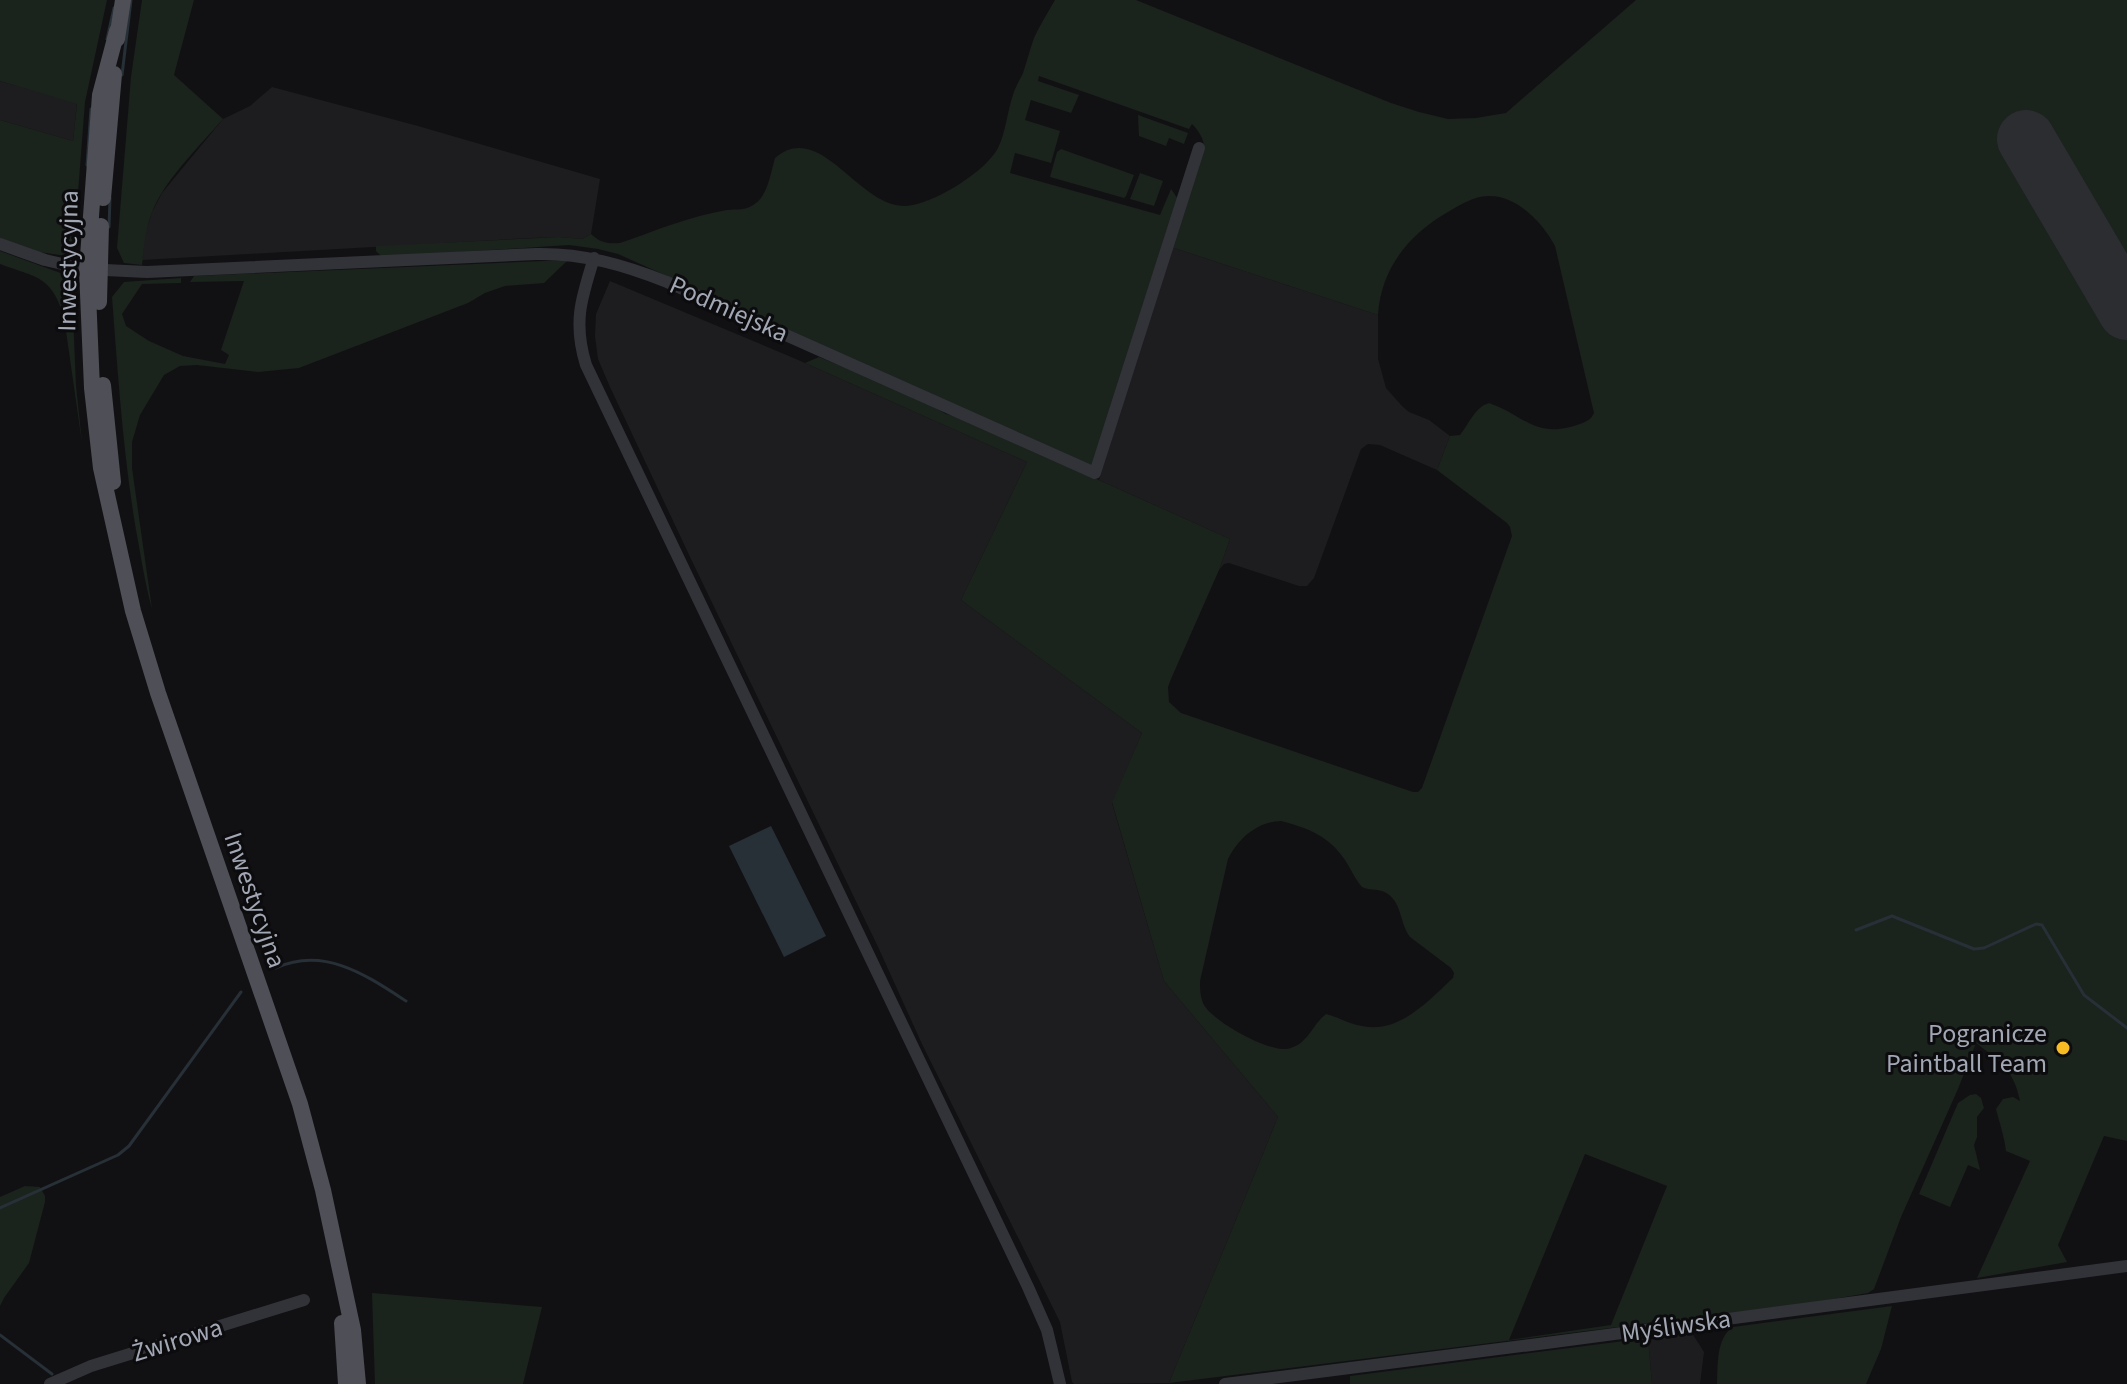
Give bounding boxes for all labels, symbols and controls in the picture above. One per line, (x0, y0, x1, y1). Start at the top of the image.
street label: Inwestycyjna (48, 190, 88, 332)
street label: Podmiejska (664, 266, 794, 352)
street label: Inwestycyjna (214, 827, 296, 973)
place label: Pogranicze Paintball Team (1886, 1015, 2047, 1082)
marker: Pogranicze Paintball Team (2054, 1039, 2072, 1057)
street label: Myśliwska (1619, 1300, 1733, 1352)
street label: Żwirowa (127, 1309, 227, 1371)

